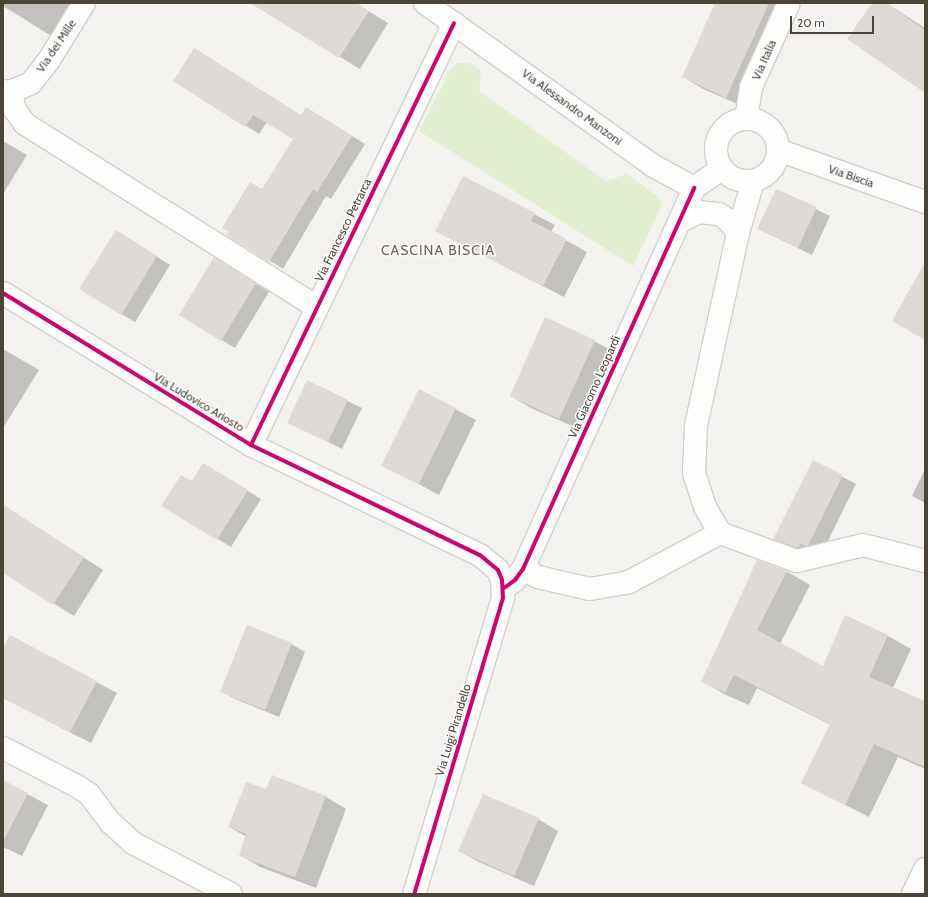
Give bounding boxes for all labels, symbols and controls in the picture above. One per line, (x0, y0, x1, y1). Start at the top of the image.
scale bar (792, 8, 876, 34)
text: 20 m (797, 15, 825, 30)
street label: Via dei Mille (33, 17, 79, 75)
street label: Via Italia (749, 38, 779, 82)
street label: Via Alessandro Manzoni (519, 66, 625, 148)
street label: Via Biscia (826, 162, 876, 190)
street label: Via Francesco Petrarca (312, 176, 374, 284)
district label: CASCINA BISCIA (381, 242, 495, 258)
street label: Via Giacomo Leopardi (565, 333, 623, 441)
street label: Via Ludovico Ariosto (151, 369, 247, 435)
street label: Via Luigi Pirandello (432, 682, 474, 778)

